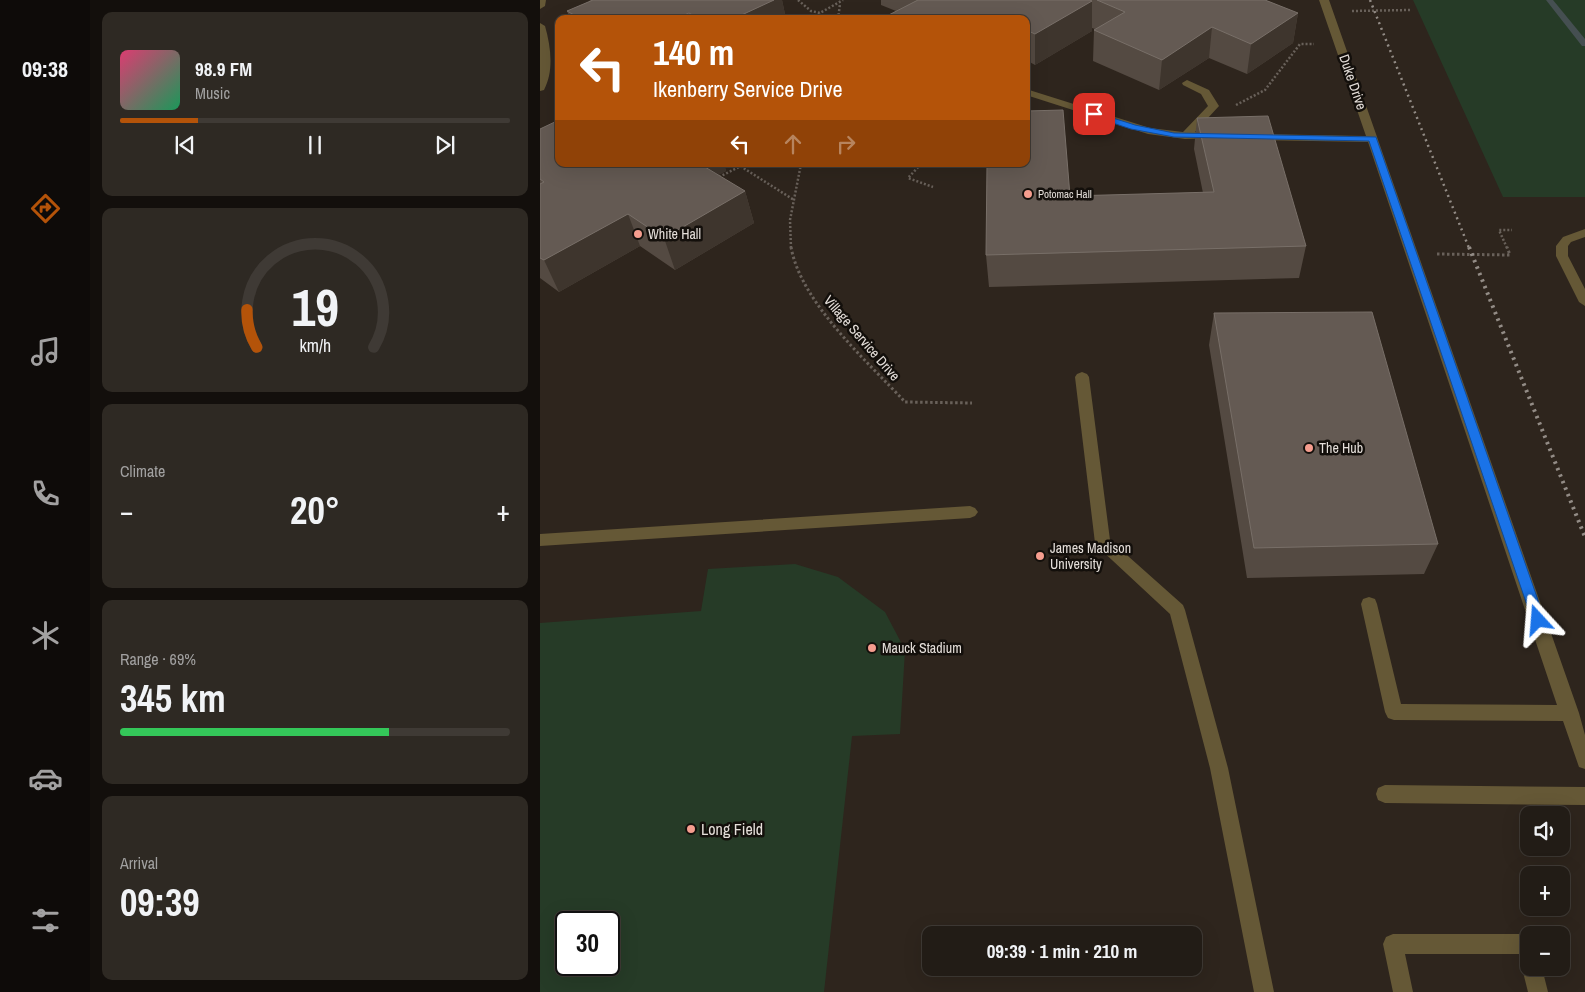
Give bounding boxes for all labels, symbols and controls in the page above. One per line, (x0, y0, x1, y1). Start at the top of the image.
text: 140 m (653, 29, 734, 76)
icon: left (570, 35, 635, 100)
street label: Duke Drive (1335, 52, 1371, 112)
text: 09:38 (22, 54, 68, 84)
text: 98.9 FM (195, 56, 252, 82)
text: Ikenberry Service Drive (653, 74, 843, 104)
text: Music (195, 82, 230, 104)
pin (1073, 93, 1115, 135)
icon: arrive (1080, 100, 1108, 128)
icon: left (726, 130, 754, 158)
icon: ahead (779, 130, 807, 158)
icon: right (832, 130, 860, 158)
icon: previous (171, 131, 199, 159)
icon: pause (301, 131, 329, 159)
icon: next (431, 131, 459, 159)
place label: Potomac Hall (1038, 187, 1092, 201)
marker: Potomac Hall (1022, 188, 1034, 200)
icon: directions (28, 191, 63, 226)
place label: White Hall (648, 225, 701, 243)
marker: White Hall (632, 228, 644, 240)
text: 19 (291, 272, 339, 342)
street label: Village Service Drive (820, 291, 904, 385)
icon: music (28, 334, 63, 369)
text: km/h (299, 334, 331, 358)
place label: The Hub (1319, 439, 1363, 457)
marker: The Hub (1303, 442, 1315, 454)
text: Climate (120, 460, 165, 482)
icon: phone (28, 476, 63, 511)
text: 20° (290, 485, 340, 536)
text: − (120, 492, 133, 530)
text: + (497, 492, 510, 530)
place label: James Madison University (1050, 539, 1131, 573)
marker: James Madison University (1034, 550, 1046, 562)
position arrow (1511, 593, 1563, 645)
icon: climate (28, 618, 63, 653)
place label: Mauck Stadium (882, 639, 962, 657)
marker: Mauck Stadium (866, 642, 878, 654)
text: Range · 69% (120, 648, 196, 670)
text: 345 km (120, 673, 226, 724)
icon: car (28, 761, 63, 796)
map controls (1520, 806, 1570, 976)
button: sound (1520, 806, 1570, 856)
place label: Long Field (701, 818, 763, 840)
marker: Long Field (685, 823, 697, 835)
text: Arrival (120, 852, 158, 874)
button: + (1520, 866, 1570, 916)
text: 09:39 (120, 877, 200, 928)
icon: filters (28, 903, 63, 938)
speed limit sign: 30 (555, 911, 620, 976)
button: − (1520, 926, 1570, 976)
text: 09:39 · 1 min · 210 m (987, 938, 1137, 964)

